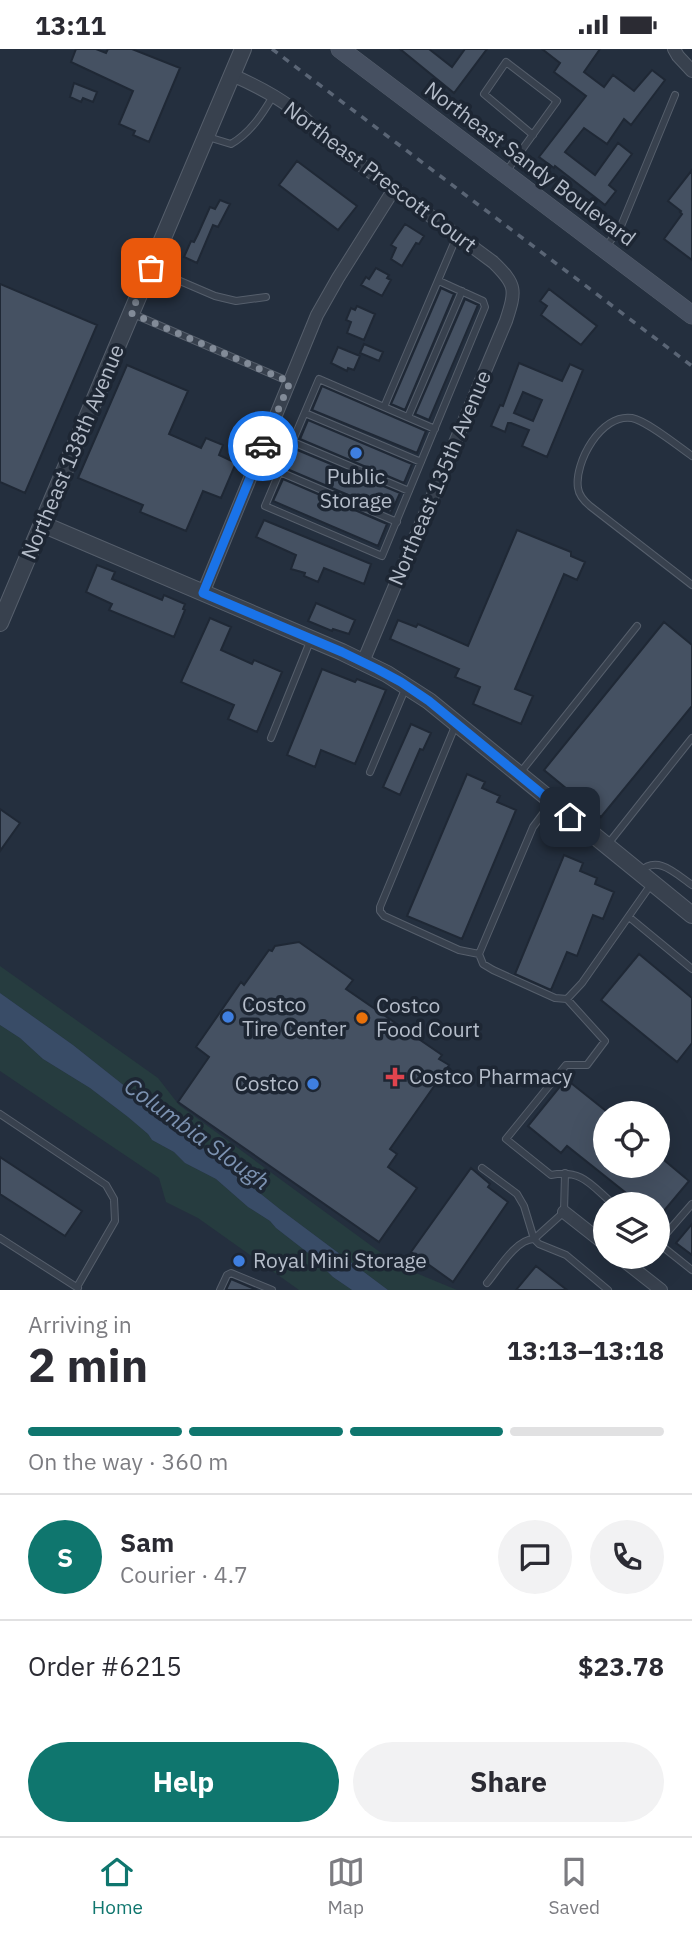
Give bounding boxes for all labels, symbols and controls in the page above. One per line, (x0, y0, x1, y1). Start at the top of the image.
text: 13:11 (35, 8, 106, 42)
street label: Northeast Sandy Boulevard (419, 75, 642, 252)
street label: Northeast Prescott Court (279, 95, 483, 258)
pin (121, 238, 181, 298)
icon: bag (132, 249, 170, 287)
street label: Northeast 138th Avenue (14, 340, 130, 563)
street label: Northeast 135th Avenue (381, 366, 497, 589)
courier (228, 411, 298, 481)
icon: car (244, 427, 282, 465)
marker: Public Storage (348, 445, 364, 461)
place label: Public Storage (320, 462, 392, 514)
pin (540, 787, 600, 847)
icon: home (551, 798, 589, 836)
place label: Costco Tire Center (242, 990, 347, 1042)
place label: Costco Food Court (376, 991, 480, 1043)
marker: Costco Tire Center (220, 1009, 236, 1025)
marker: Costco Food Court (354, 1010, 370, 1026)
place label: Costco Pharmacy (409, 1062, 573, 1090)
place label: Costco (235, 1069, 299, 1097)
marker: Costco Pharmacy (387, 1069, 403, 1085)
water label: Columbia Slough (119, 1070, 276, 1196)
marker: Costco (305, 1076, 321, 1092)
map controls (593, 1101, 670, 1269)
button: locate (593, 1101, 670, 1178)
button: layers (593, 1192, 670, 1269)
place label: Royal Mini Storage (253, 1246, 427, 1274)
marker: Royal Mini Storage (231, 1253, 247, 1269)
text: Arriving in (28, 1309, 132, 1339)
text: 13:13–13:18 (507, 1333, 664, 1367)
text: 2 min (28, 1335, 148, 1395)
text: On the way · 360 m (28, 1446, 228, 1476)
button: chat (498, 1520, 572, 1594)
button: phone (590, 1520, 664, 1594)
text: Sam (120, 1525, 174, 1559)
text: S (57, 1540, 73, 1574)
text: Courier · 4.7 (120, 1559, 248, 1589)
text: Order #6215 (28, 1649, 182, 1683)
text: $23.78 (578, 1649, 664, 1683)
button: Help (28, 1742, 339, 1822)
button: Share (353, 1742, 664, 1822)
tab: Home (92, 1853, 143, 1919)
tab: Map (327, 1853, 365, 1919)
tab: Saved (548, 1853, 600, 1919)

